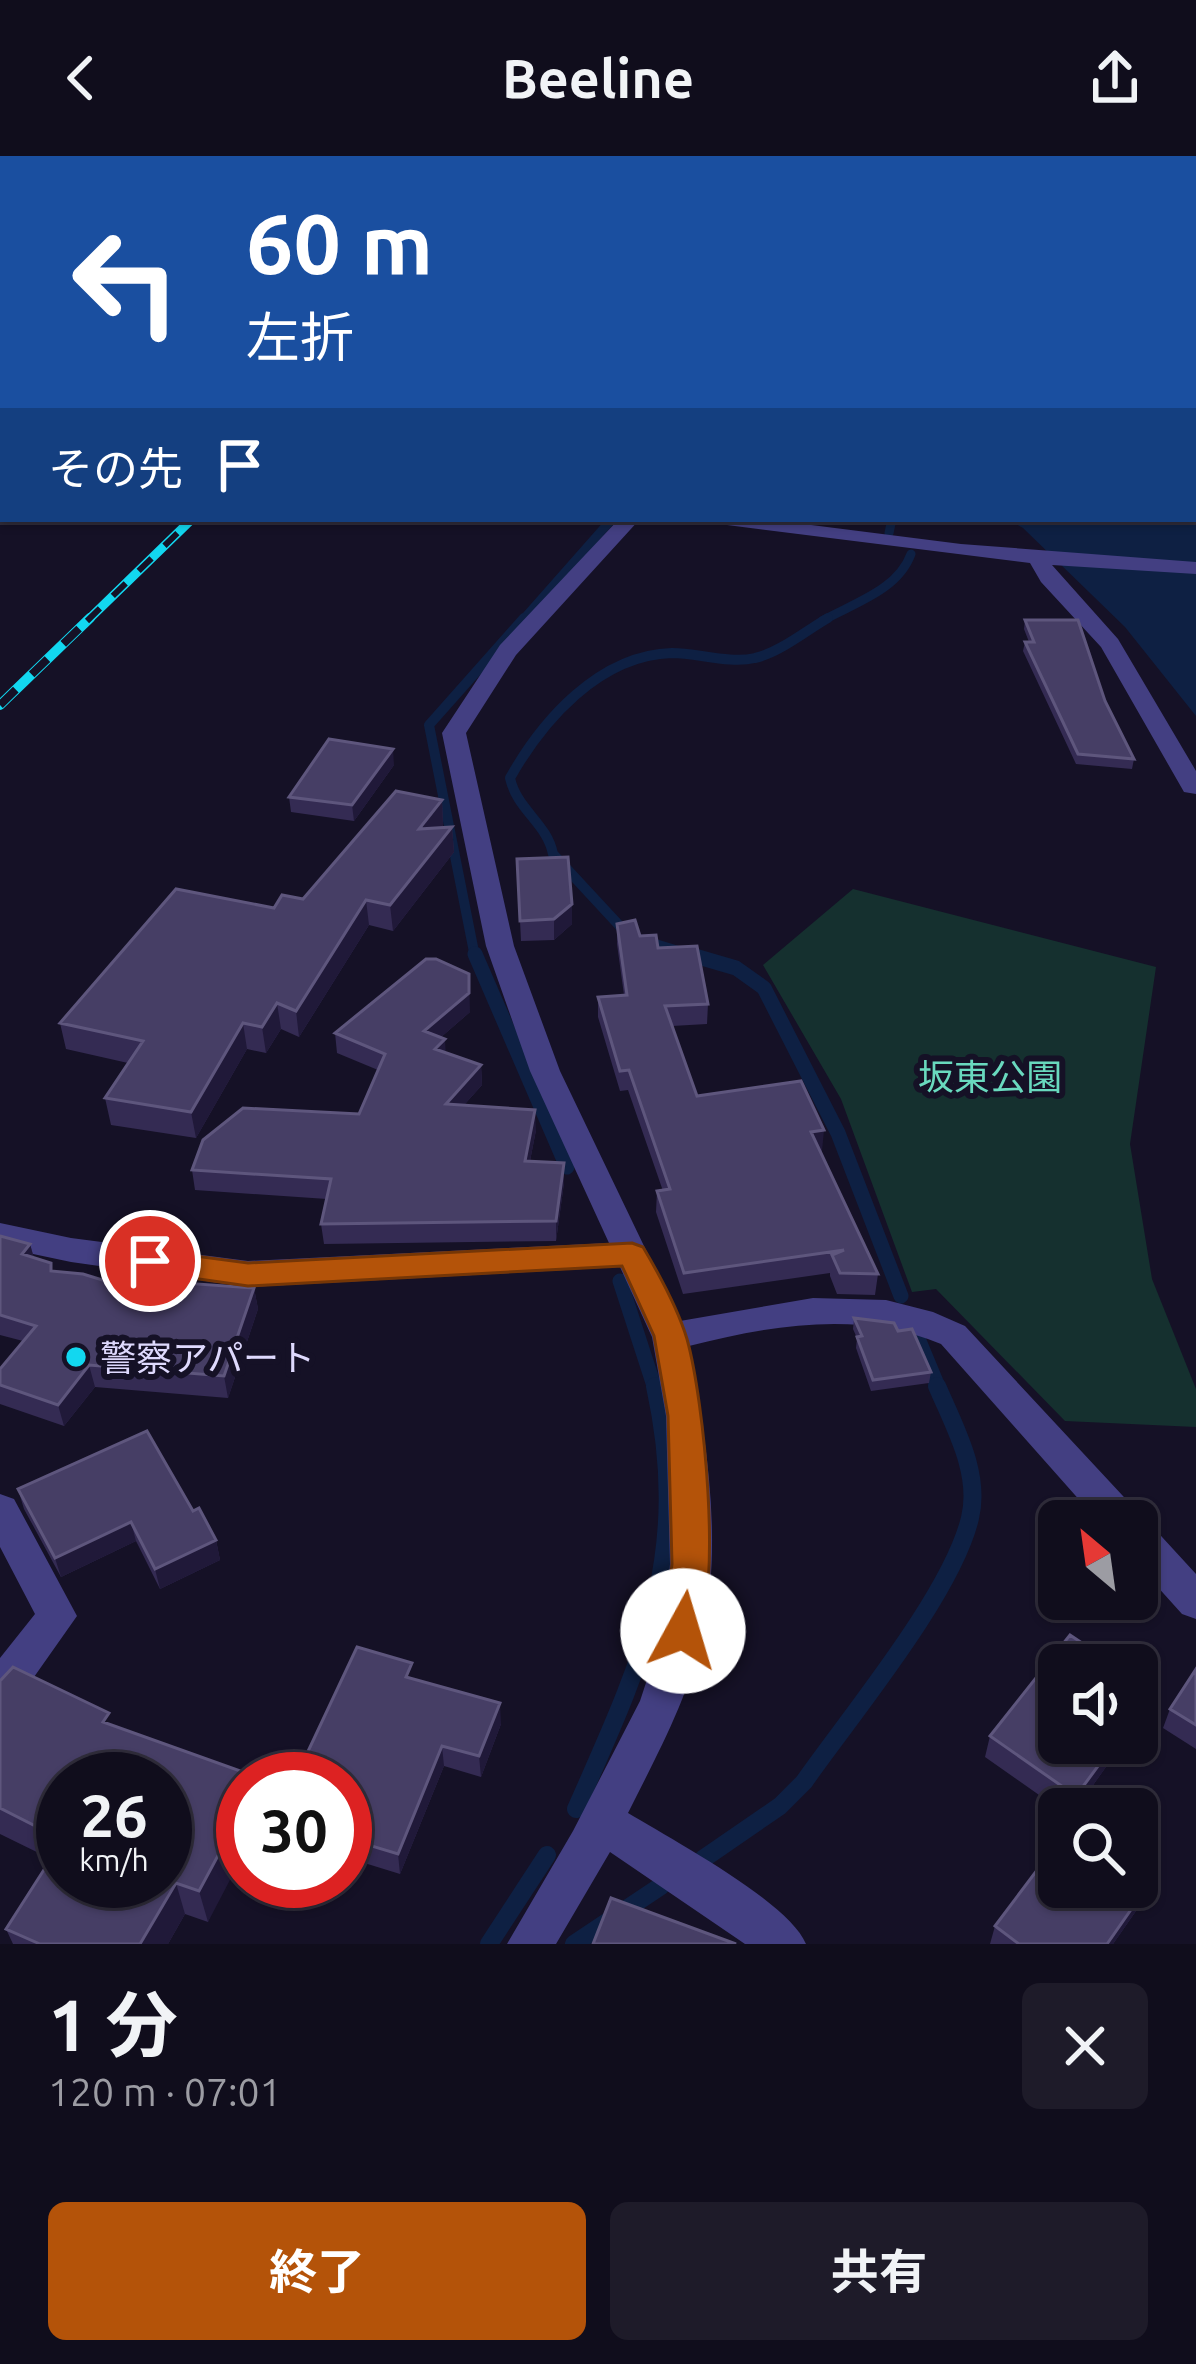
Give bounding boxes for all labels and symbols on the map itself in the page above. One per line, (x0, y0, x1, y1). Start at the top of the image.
park label: 坂東公園 (918, 1056, 1062, 1097)
pin (99, 1210, 201, 1312)
place label: 警察アパート (100, 1337, 315, 1378)
marker: 警察アパート (63, 1344, 89, 1370)
north arrow (1038, 1500, 1158, 1620)
position arrow (620, 1568, 746, 1694)
speed limit sign: 30 (216, 1752, 372, 1908)

